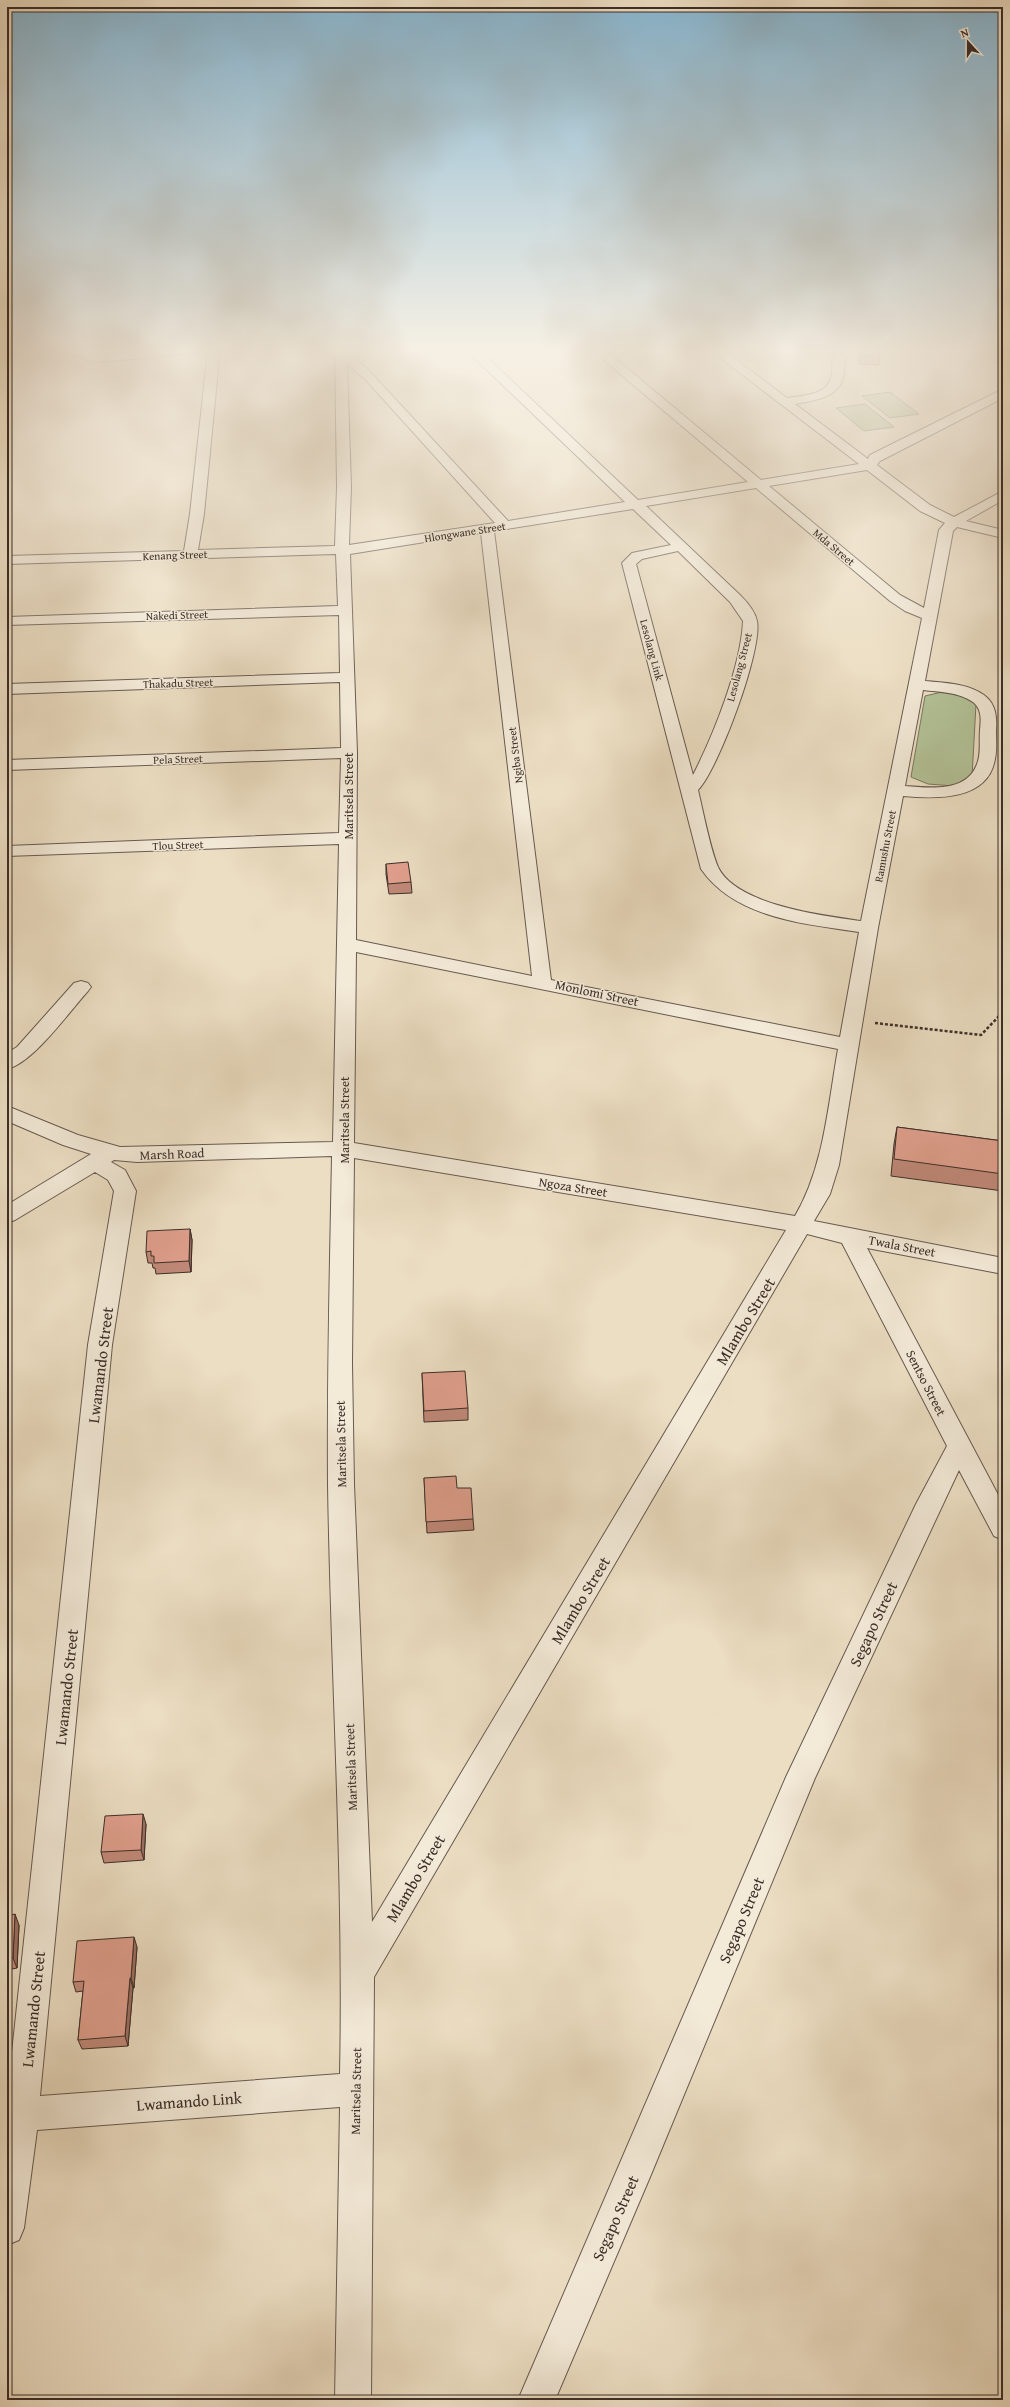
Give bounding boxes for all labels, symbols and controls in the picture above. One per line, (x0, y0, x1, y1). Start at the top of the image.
north arrow (948, 22, 988, 62)
text: N (958, 24, 971, 41)
street label: Hlongwane Street (423, 518, 507, 546)
street label: Mda Street (810, 525, 859, 569)
street label: Kenang Street (142, 546, 208, 564)
street label: Nakedi Street (146, 606, 208, 624)
street label: Lesolang Link (636, 617, 668, 683)
street label: Lesolang Street (722, 631, 756, 703)
street label: Thakadu Street (143, 674, 214, 692)
street label: Ngiba Street (504, 726, 526, 784)
street label: Pela Street (153, 750, 203, 768)
street label: Maritsela Street (339, 752, 358, 840)
street label: Ramushu Street (870, 808, 900, 883)
street label: Tlou Street (152, 836, 204, 854)
street label: Monlomi Street (553, 975, 641, 1011)
street label: Maritsela Street (335, 1076, 354, 1164)
street label: Marsh Road (139, 1143, 205, 1165)
street label: Ngoza Street (537, 1172, 609, 1202)
street label: Twala Street (867, 1230, 938, 1262)
street label: Mlambo Street (709, 1272, 781, 1369)
street label: Lwamando Street (81, 1305, 119, 1424)
street label: Sentso Street (901, 1347, 951, 1420)
street label: Maritsela Street (331, 1400, 351, 1488)
street label: Mlambo Street (544, 1551, 616, 1648)
street label: Segapo Street (843, 1577, 903, 1671)
street label: Lwamando Street (48, 1627, 84, 1746)
street label: Maritsela Street (340, 1723, 362, 1811)
street label: Mlambo Street (379, 1829, 451, 1926)
street label: Segapo Street (712, 1873, 770, 1967)
street label: Lwamando Street (15, 1949, 51, 2068)
street label: Maritsela Street (346, 2047, 366, 2135)
street label: Lwamando Link (135, 2085, 243, 2117)
street label: Segapo Street (585, 2171, 645, 2265)

